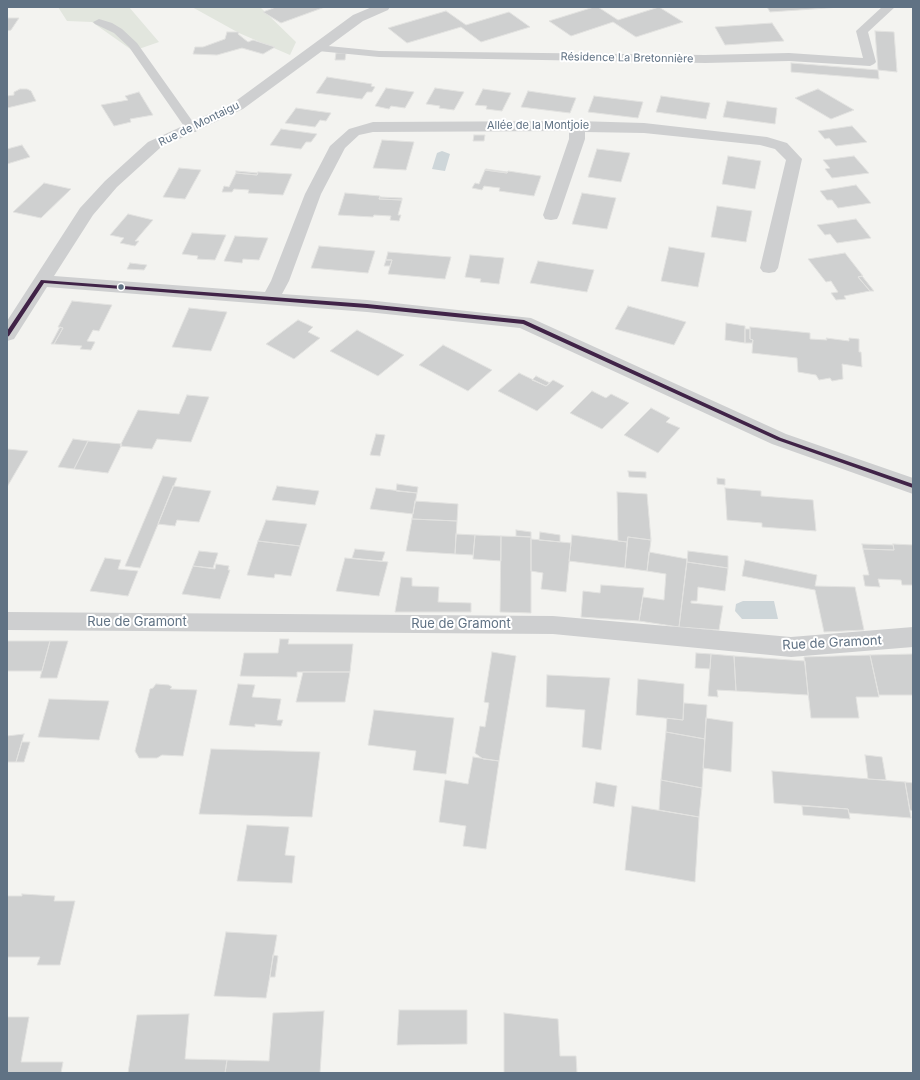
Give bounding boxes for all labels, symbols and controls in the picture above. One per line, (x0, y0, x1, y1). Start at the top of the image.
street label: Résidence La Bretonnière (560, 50, 694, 66)
street label: Rue de Montaigu (157, 99, 241, 149)
street label: Allée de la Montjoie (487, 119, 589, 133)
unlabelled marker (116, 282, 126, 292)
street label: Rue de Gramont (87, 614, 187, 630)
street label: Rue de Gramont (411, 616, 511, 632)
street label: Rue de Gramont (782, 633, 882, 653)

